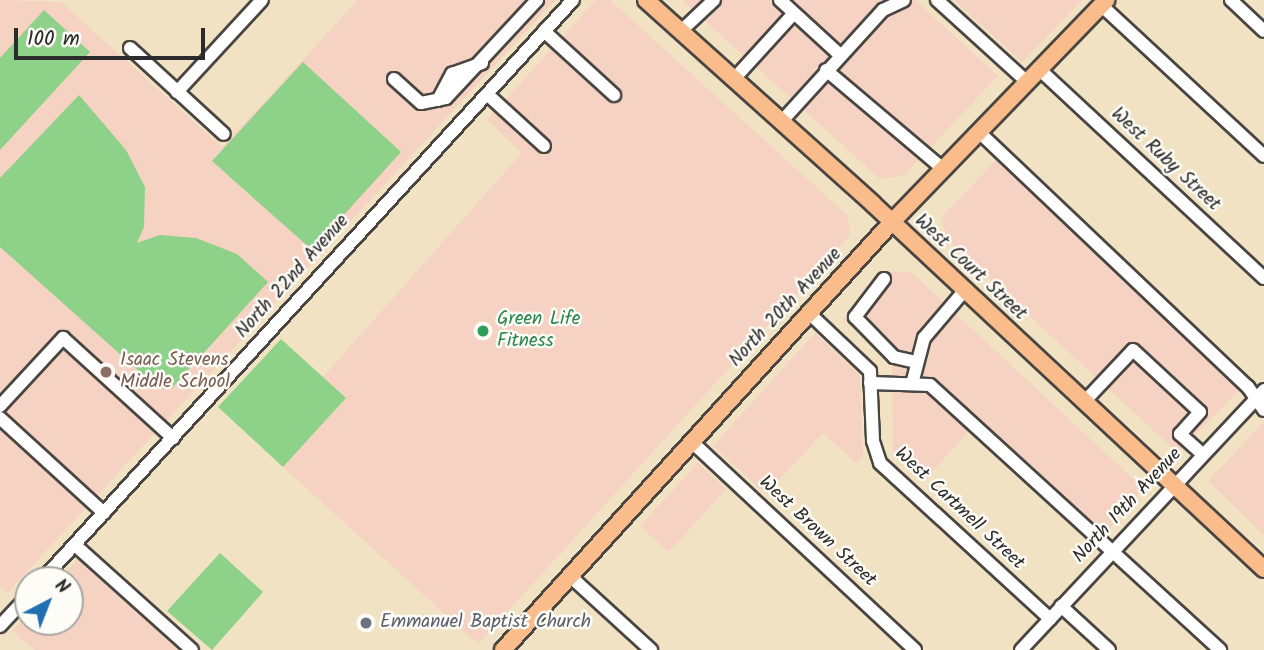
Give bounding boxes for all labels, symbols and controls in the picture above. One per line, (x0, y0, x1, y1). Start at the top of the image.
scale bar (18, 14, 208, 58)
text: 100 m (27, 23, 80, 56)
street label: West Ruby Street (1106, 103, 1224, 217)
street label: West Court Street (909, 210, 1031, 326)
street label: North 22nd Avenue (232, 211, 354, 343)
street label: North 20th Avenue (725, 244, 847, 372)
place label: Green Life Fitness (497, 309, 580, 353)
marker: Green Life Fitness (475, 323, 491, 339)
place label: Isaac Stevens Middle School (120, 350, 230, 394)
marker: Isaac Stevens Middle School (98, 364, 114, 380)
street label: West Cartmell Street (889, 443, 1029, 575)
street label: North 19th Avenue (1069, 444, 1187, 568)
street label: West Brown Street (754, 472, 880, 592)
north arrow (14, 566, 84, 636)
text: N (47, 572, 76, 602)
place label: Emmanuel Baptist Church (380, 612, 591, 634)
marker: Emmanuel Baptist Church (358, 615, 374, 631)

